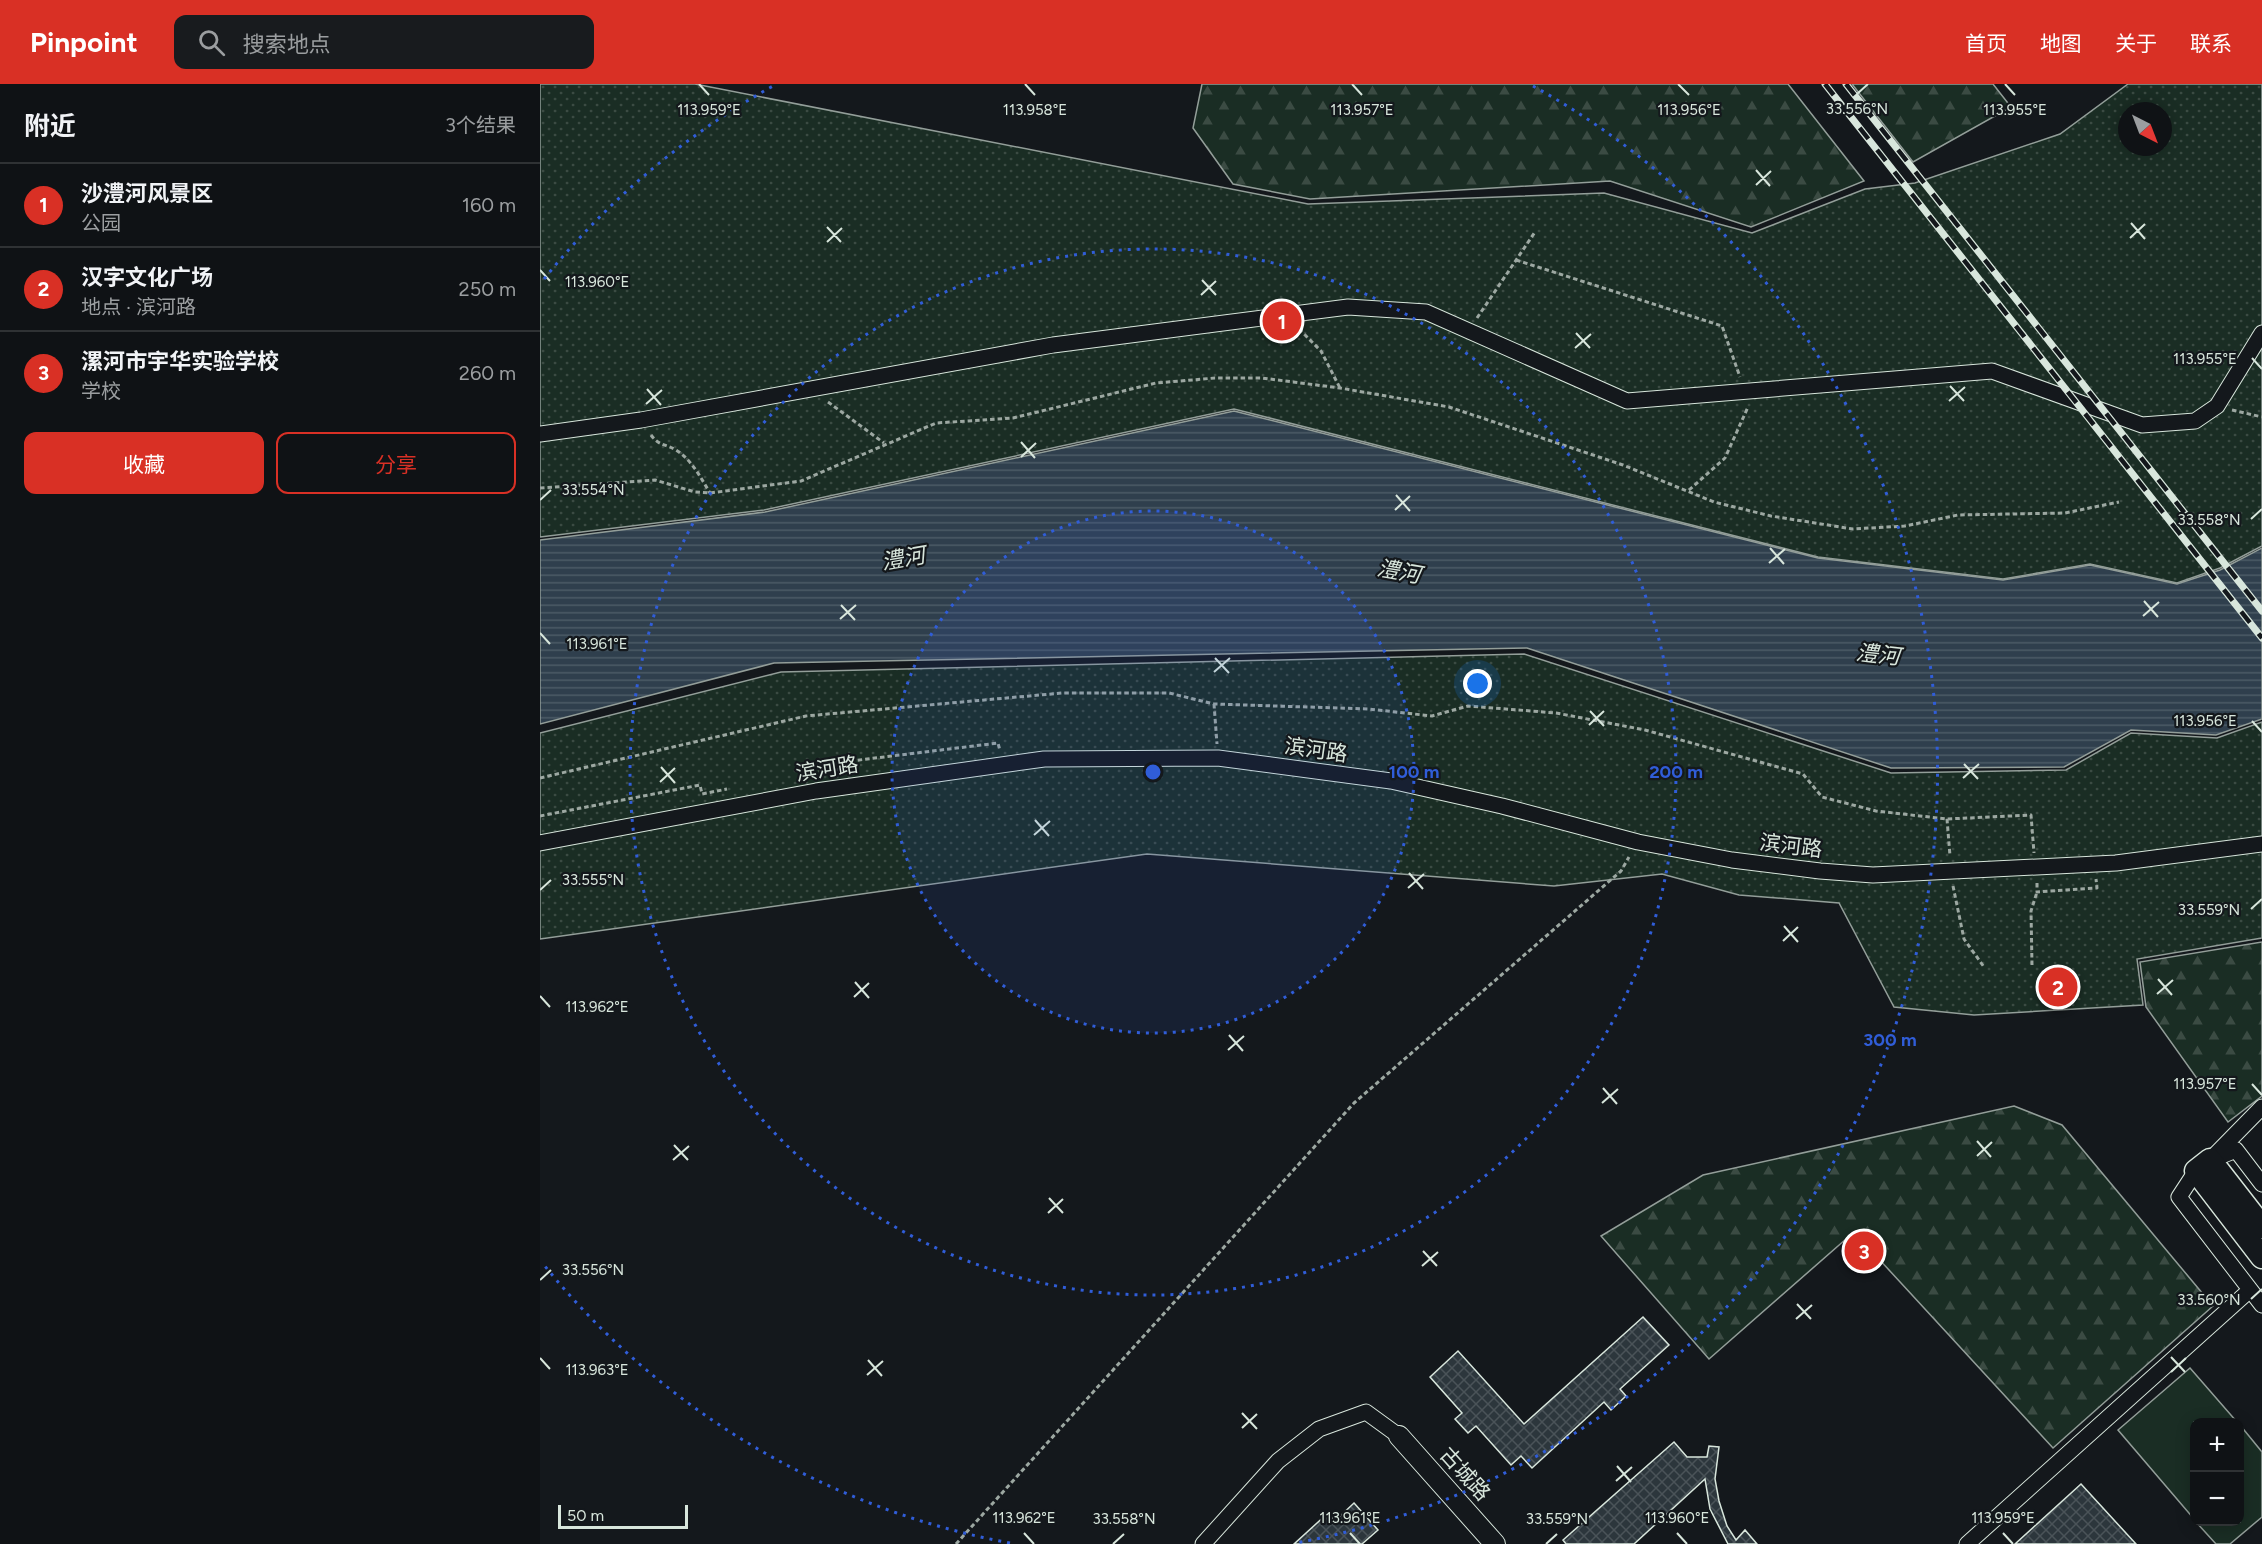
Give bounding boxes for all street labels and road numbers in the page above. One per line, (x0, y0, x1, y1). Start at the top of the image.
street label: 滨河路 (1283, 733, 1349, 766)
street label: 滨河路 (794, 751, 860, 786)
street label: 滨河路 (1758, 829, 1824, 862)
street label: 古城路 (1435, 1442, 1496, 1505)

